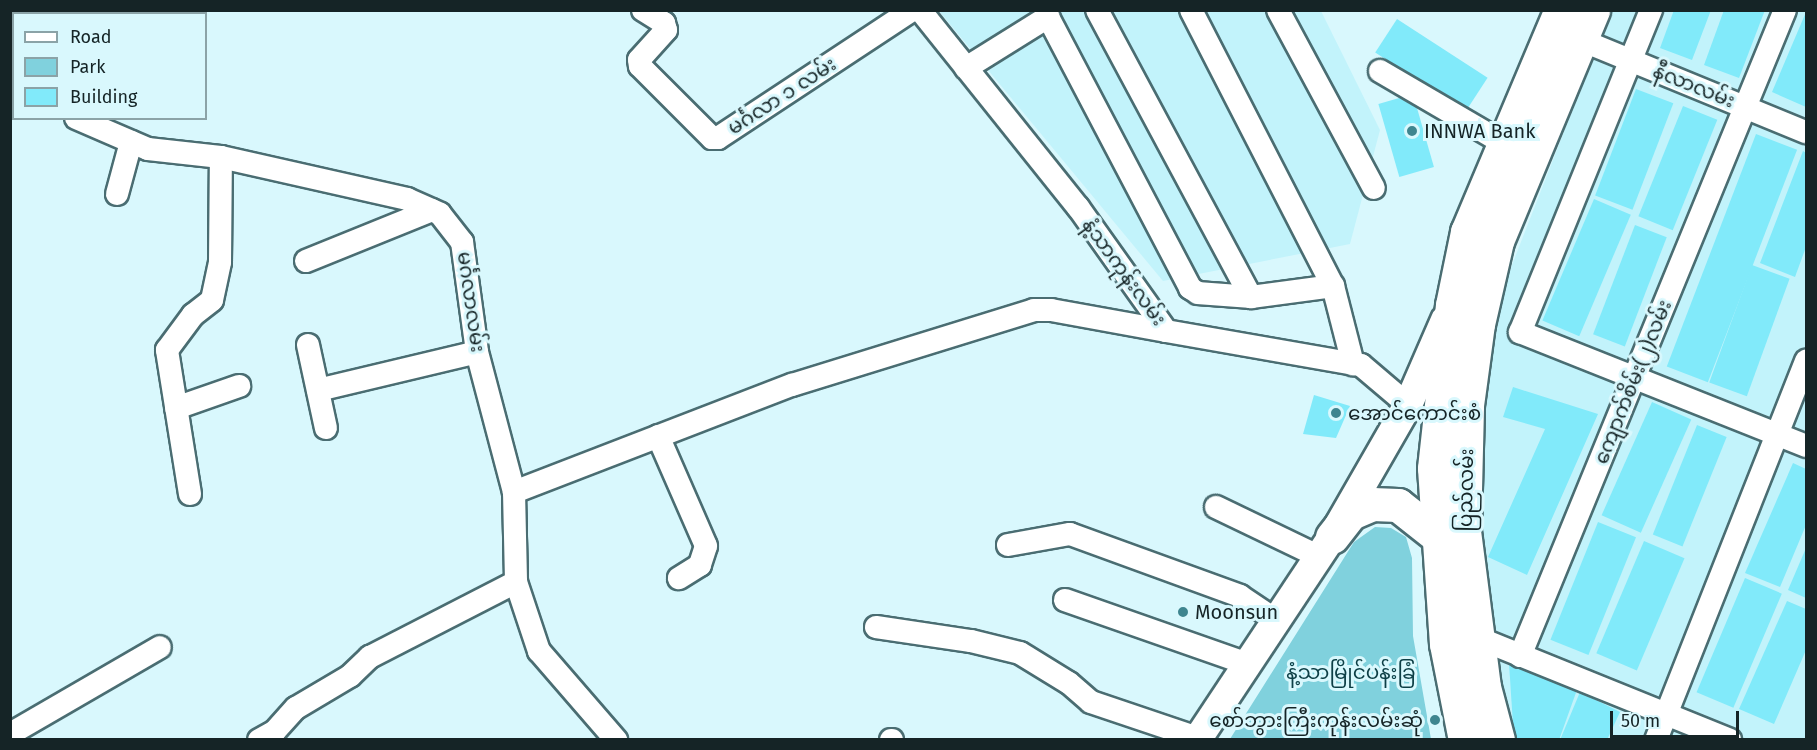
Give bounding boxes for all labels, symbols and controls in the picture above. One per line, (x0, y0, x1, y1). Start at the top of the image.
legend (12, 12, 207, 120)
text: Road (70, 26, 112, 48)
street label: မင်္ဂလာ ၁ လမ်း (723, 52, 841, 140)
text: Park (70, 56, 105, 78)
street label: နီလာလမ်း (1650, 59, 1738, 113)
text: Building (70, 86, 137, 108)
place label: INNWA Bank (1424, 119, 1535, 143)
marker: INNWA Bank (1405, 124, 1419, 138)
street label: နံ့သာကုန်းလမ်း (1077, 214, 1171, 330)
street label: မင်္ဂလာလမ်း (452, 250, 490, 354)
street label: ကျောက်စိမ်း(၂)လမ်း (1589, 296, 1677, 468)
place label: အောင်ကောင်းစံ (1348, 401, 1481, 425)
marker: အောင်ကောင်းစံ (1329, 406, 1343, 420)
street label: ပြည်လမ်း (1453, 448, 1479, 532)
place label: Moonsun (1195, 600, 1278, 624)
marker: Moonsun (1176, 605, 1190, 619)
park label: နံ့သာမြိုင်ပန်းခြံ (1286, 660, 1416, 684)
scale bar (1613, 699, 1742, 737)
place label: စော်ဘွားကြီးကုန်းလမ်းဆုံ (1209, 708, 1423, 732)
text: 50 m (1621, 710, 1660, 732)
marker: စော်ဘွားကြီးကုန်းလမ်းဆုံ (1428, 713, 1442, 727)

